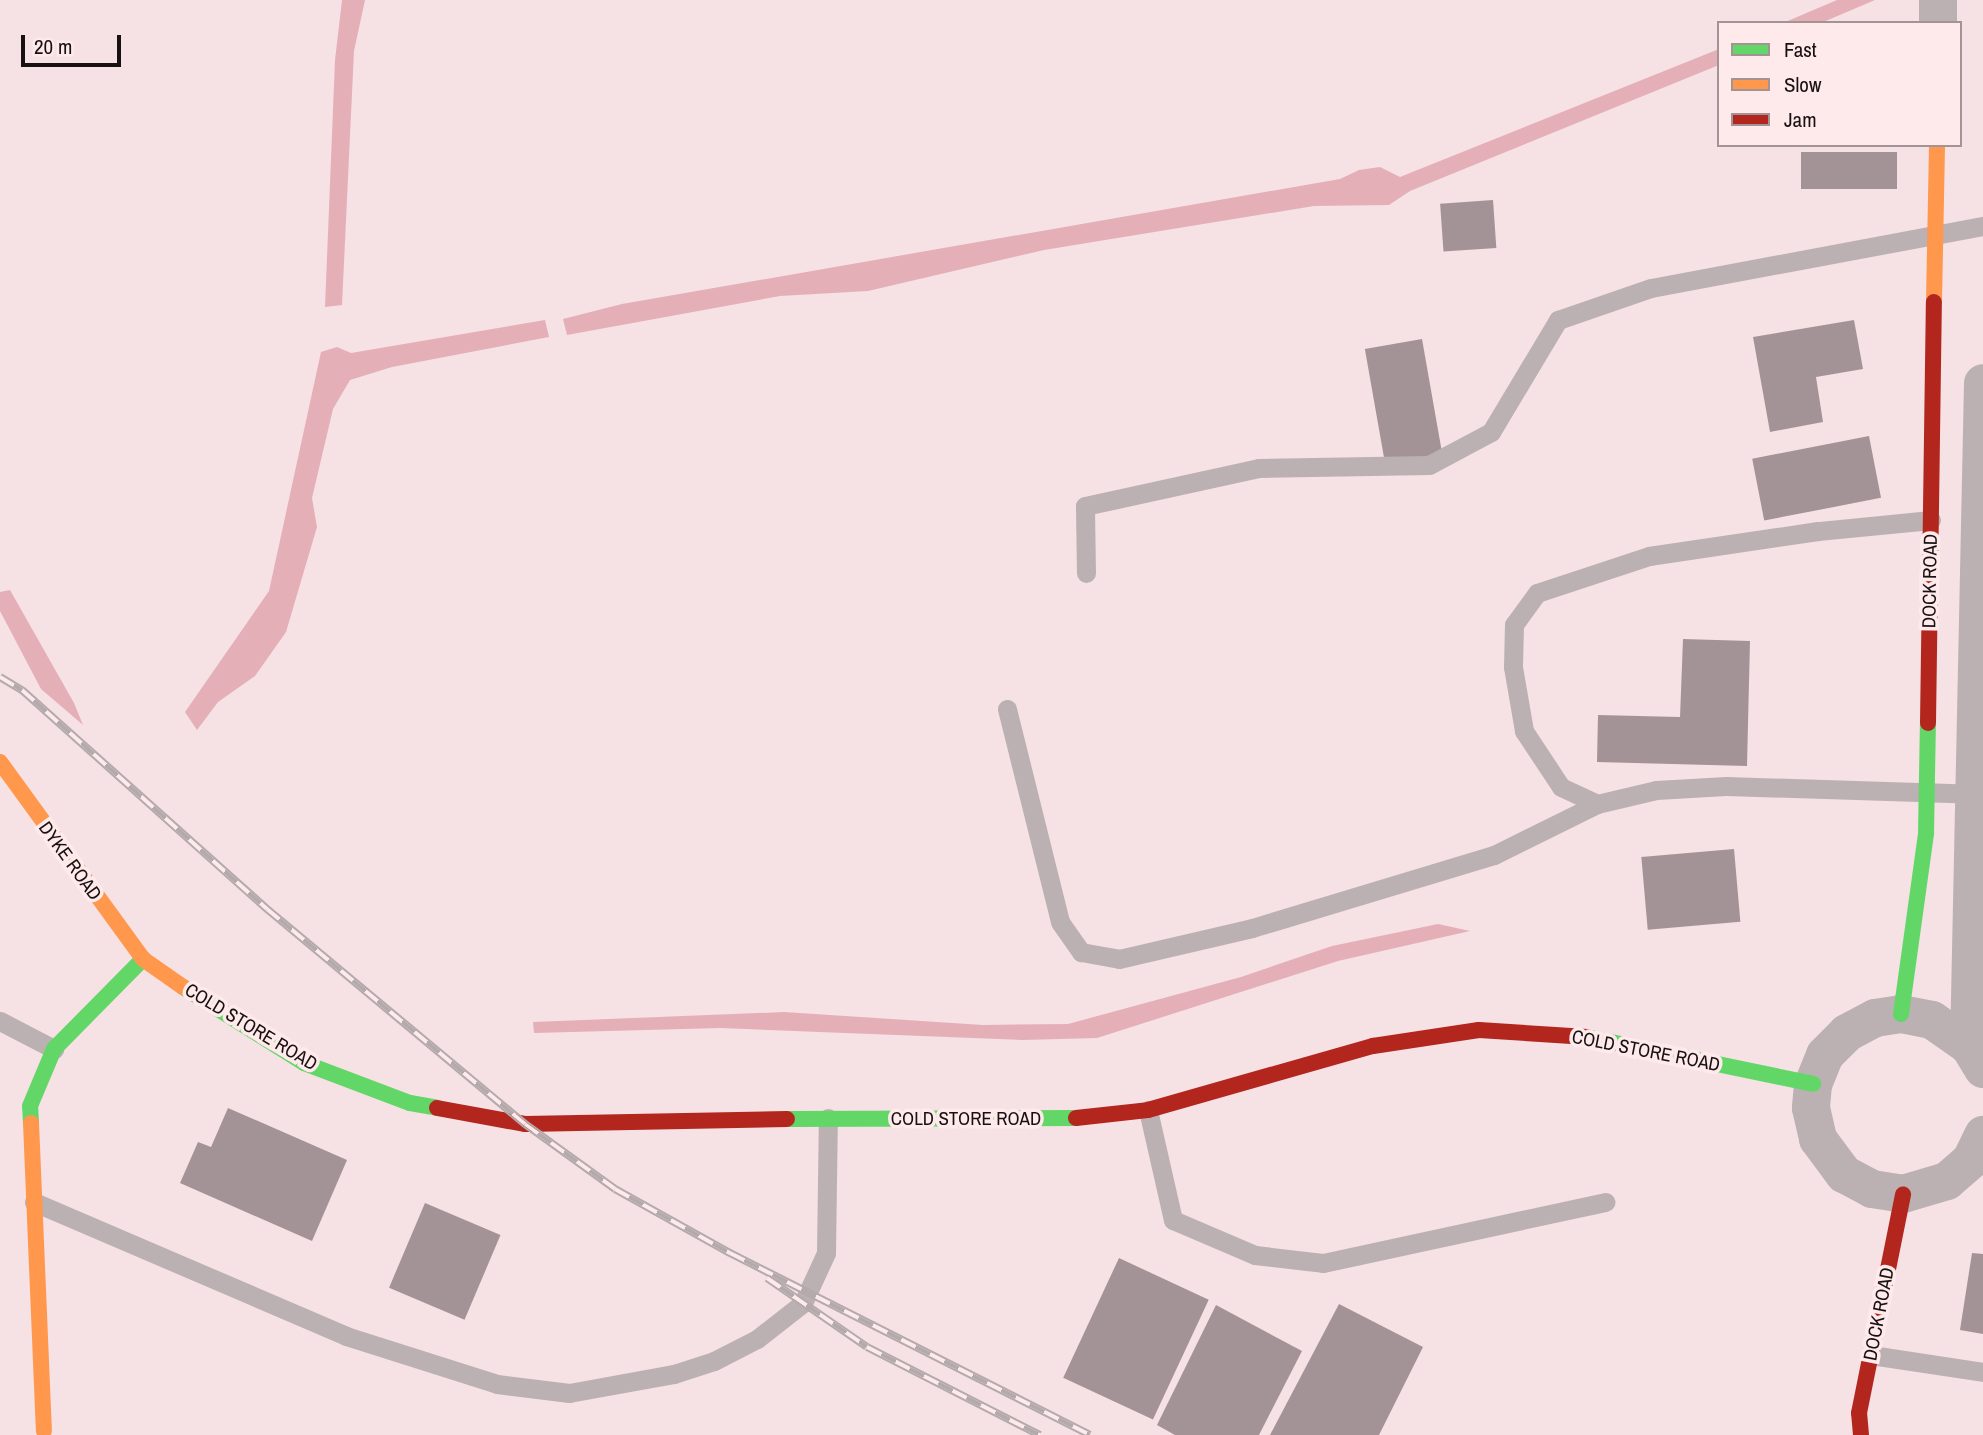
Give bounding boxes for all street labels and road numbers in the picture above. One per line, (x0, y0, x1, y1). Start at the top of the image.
street label: DOCK ROAD (1918, 534, 1942, 628)
street label: DYKE ROAD (34, 817, 106, 905)
street label: COLD STORE ROAD (181, 979, 321, 1075)
street label: COLD STORE ROAD (1570, 1025, 1722, 1077)
street label: COLD STORE ROAD (891, 1108, 1041, 1130)
street label: DOCK ROAD (1859, 1266, 1899, 1362)

